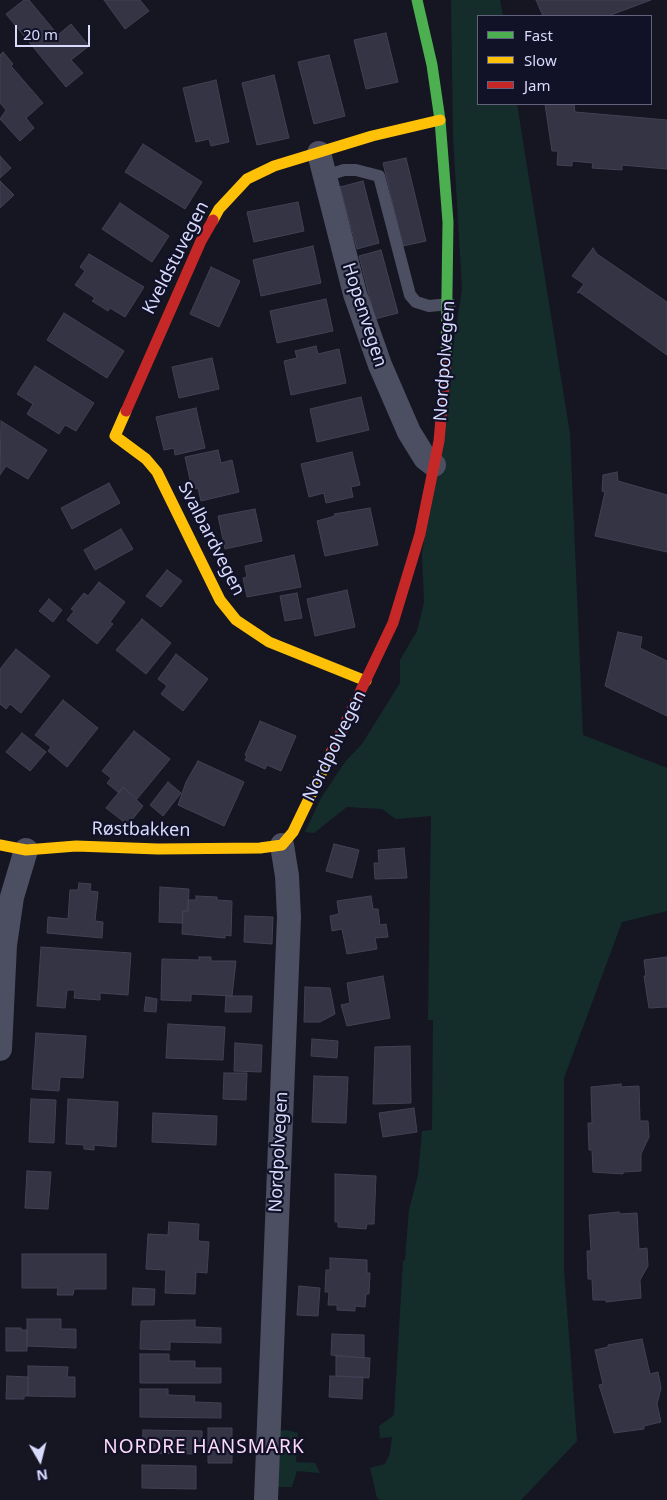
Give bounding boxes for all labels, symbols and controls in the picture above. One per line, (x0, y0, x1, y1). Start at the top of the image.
scale bar (18, 15, 92, 47)
legend (477, 15, 652, 105)
text: 20 m (23, 24, 58, 44)
text: Fast (524, 25, 553, 45)
text: Slow (524, 50, 557, 70)
text: Jam (524, 75, 551, 95)
street label: Kveldstuvegen (138, 198, 214, 318)
street label: Hopenvegen (337, 260, 391, 370)
street label: Nordpolvegen (430, 300, 460, 422)
street label: Svalbardvegen (173, 479, 249, 599)
street label: Nordpolvegen (299, 687, 371, 805)
street label: Røstbakken (91, 818, 191, 842)
street label: Nordpolvegen (265, 1091, 293, 1213)
north arrow (15, 1435, 65, 1485)
district label: NORDRE HANSMARK (101, 1437, 307, 1459)
text: N (35, 1465, 49, 1486)

